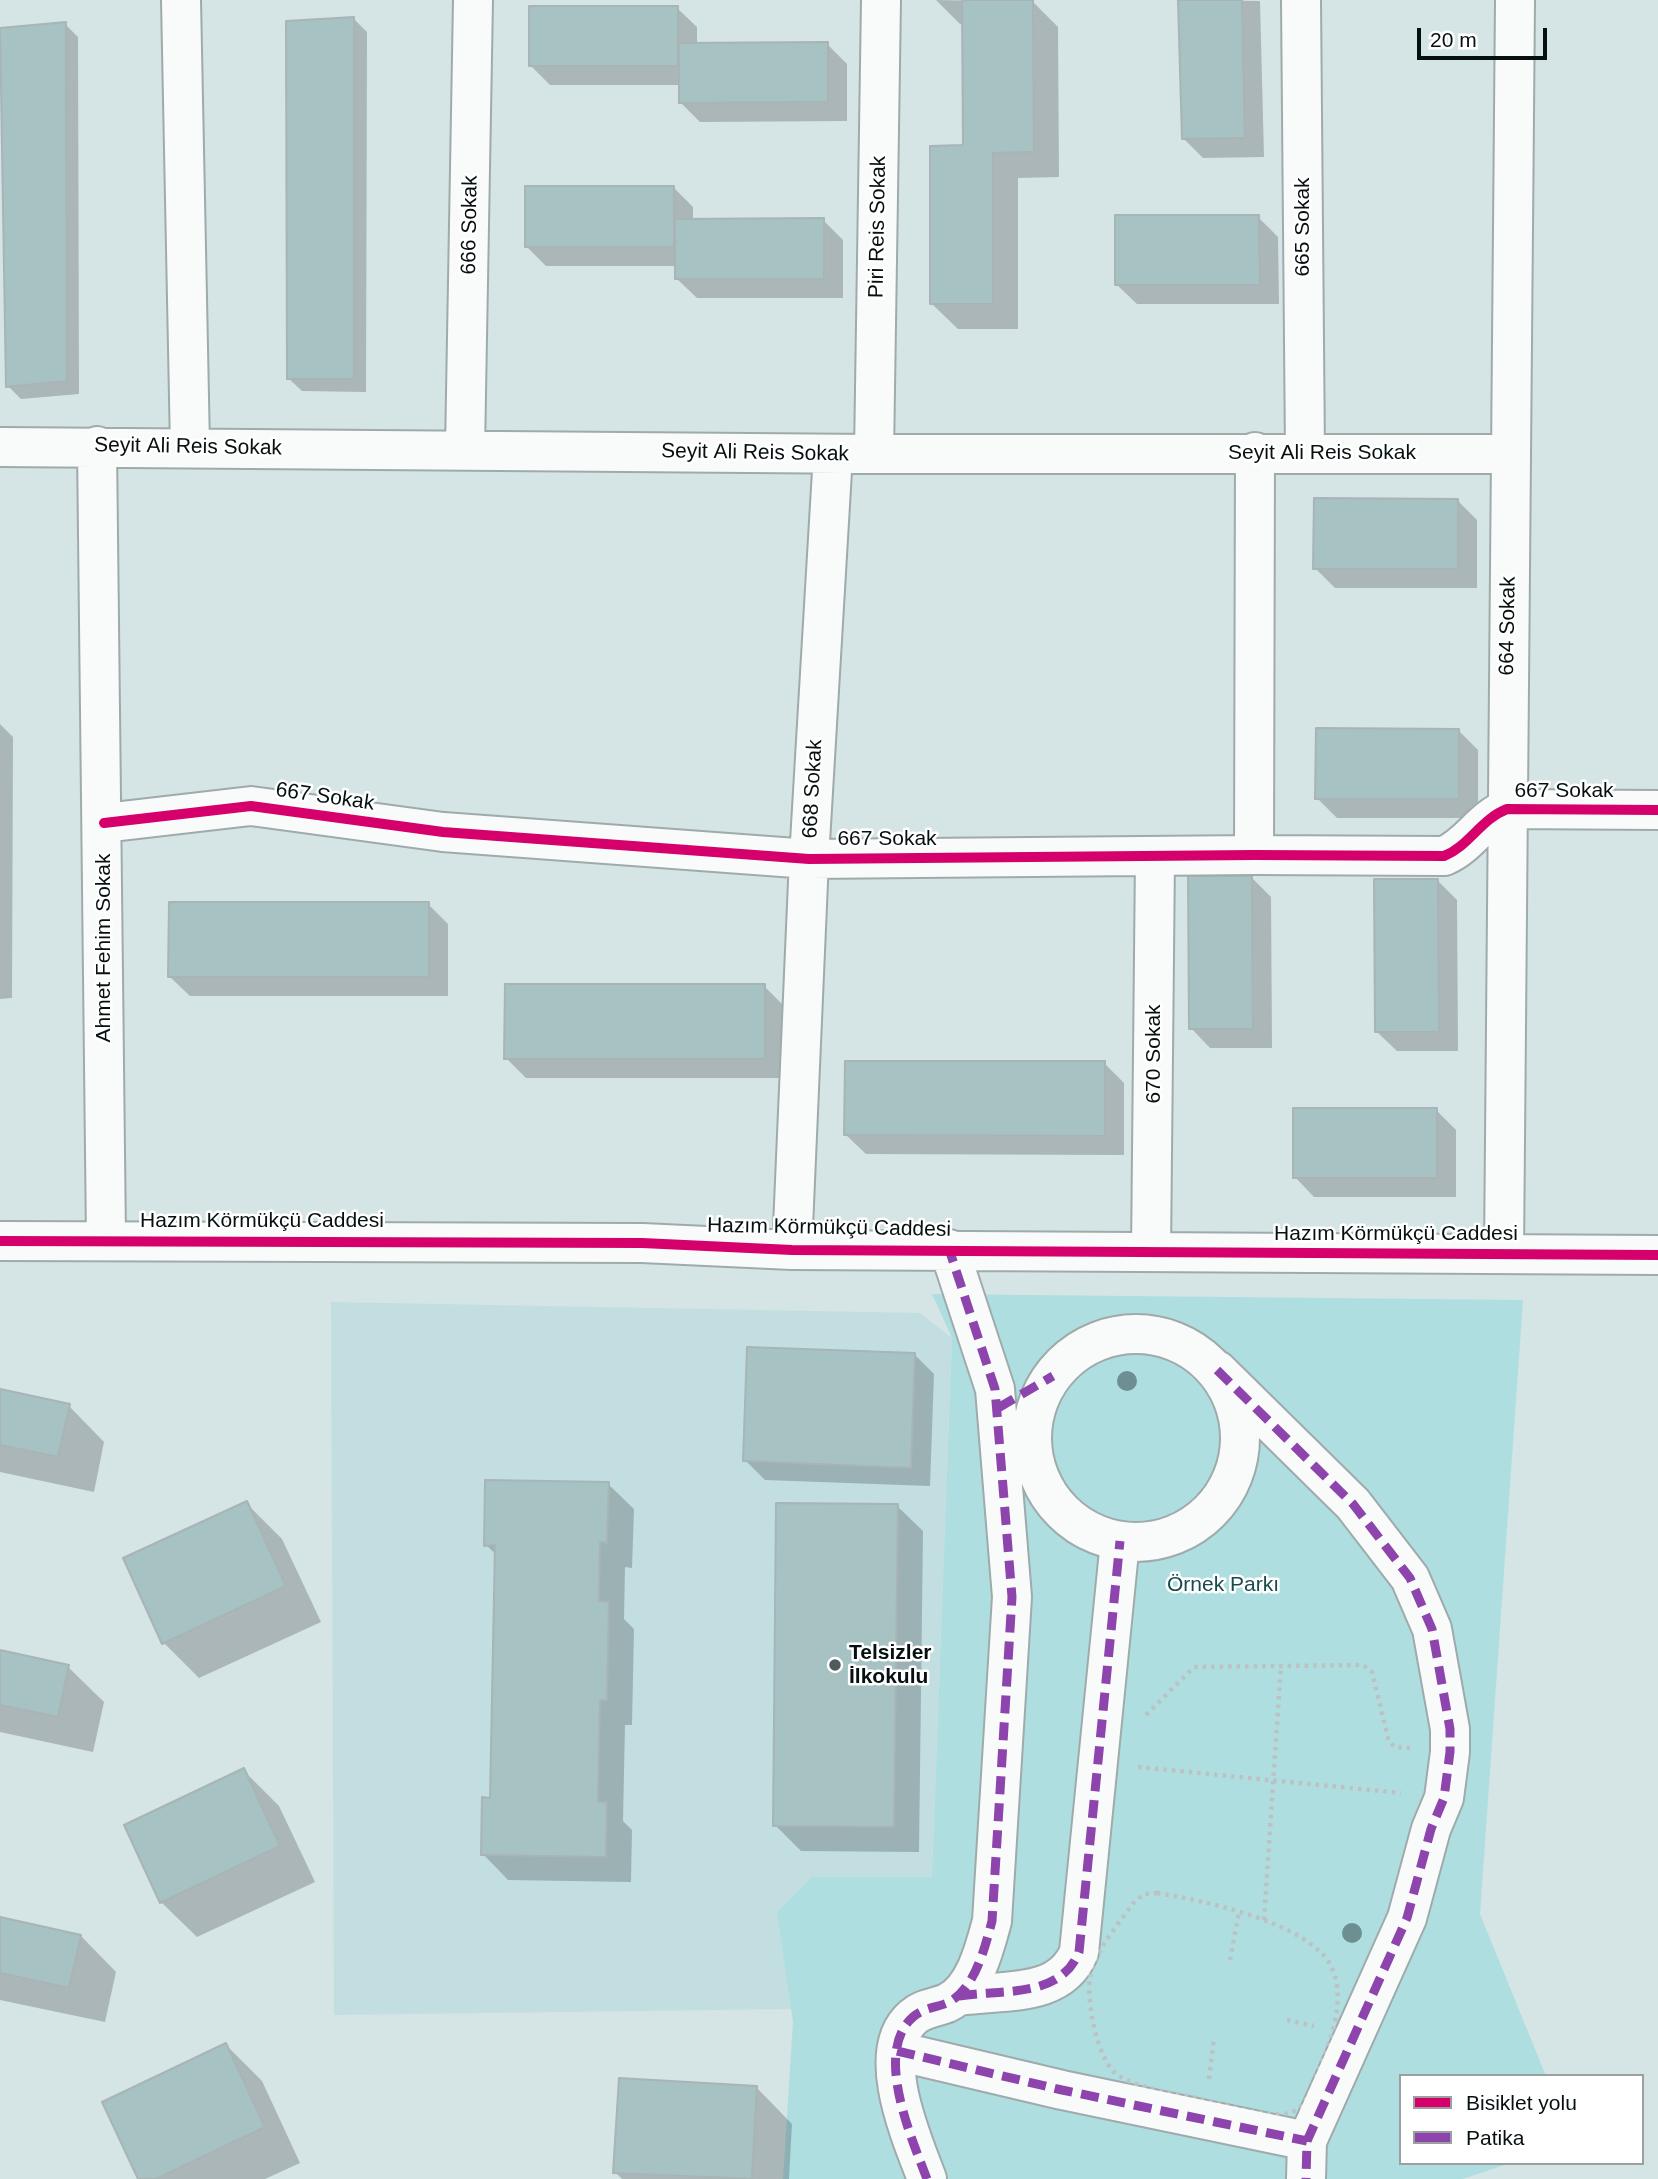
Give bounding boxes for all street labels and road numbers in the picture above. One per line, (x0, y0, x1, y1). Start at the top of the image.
street label: Piri Reis Sokak (864, 156, 892, 298)
street label: 666 Sokak (457, 175, 483, 275)
street label: 665 Sokak (1290, 177, 1316, 277)
street label: Seyit Ali Reis Sokak (94, 433, 282, 461)
street label: Seyit Ali Reis Sokak (661, 439, 849, 467)
street label: Seyit Ali Reis Sokak (1228, 440, 1416, 466)
street label: 664 Sokak (1495, 576, 1521, 676)
street label: 668 Sokak (798, 739, 828, 839)
street label: 667 Sokak (274, 778, 376, 816)
street label: 667 Sokak (1514, 778, 1614, 804)
street label: 667 Sokak (837, 826, 937, 852)
street label: Ahmet Fehim Sokak (91, 853, 117, 1043)
street label: 670 Sokak (1141, 1004, 1167, 1104)
street label: Hazım Körmükçü Caddesi (140, 1208, 384, 1234)
street label: Hazım Körmükçü Caddesi (707, 1213, 951, 1243)
street label: Hazım Körmükçü Caddesi (1274, 1221, 1518, 1247)

